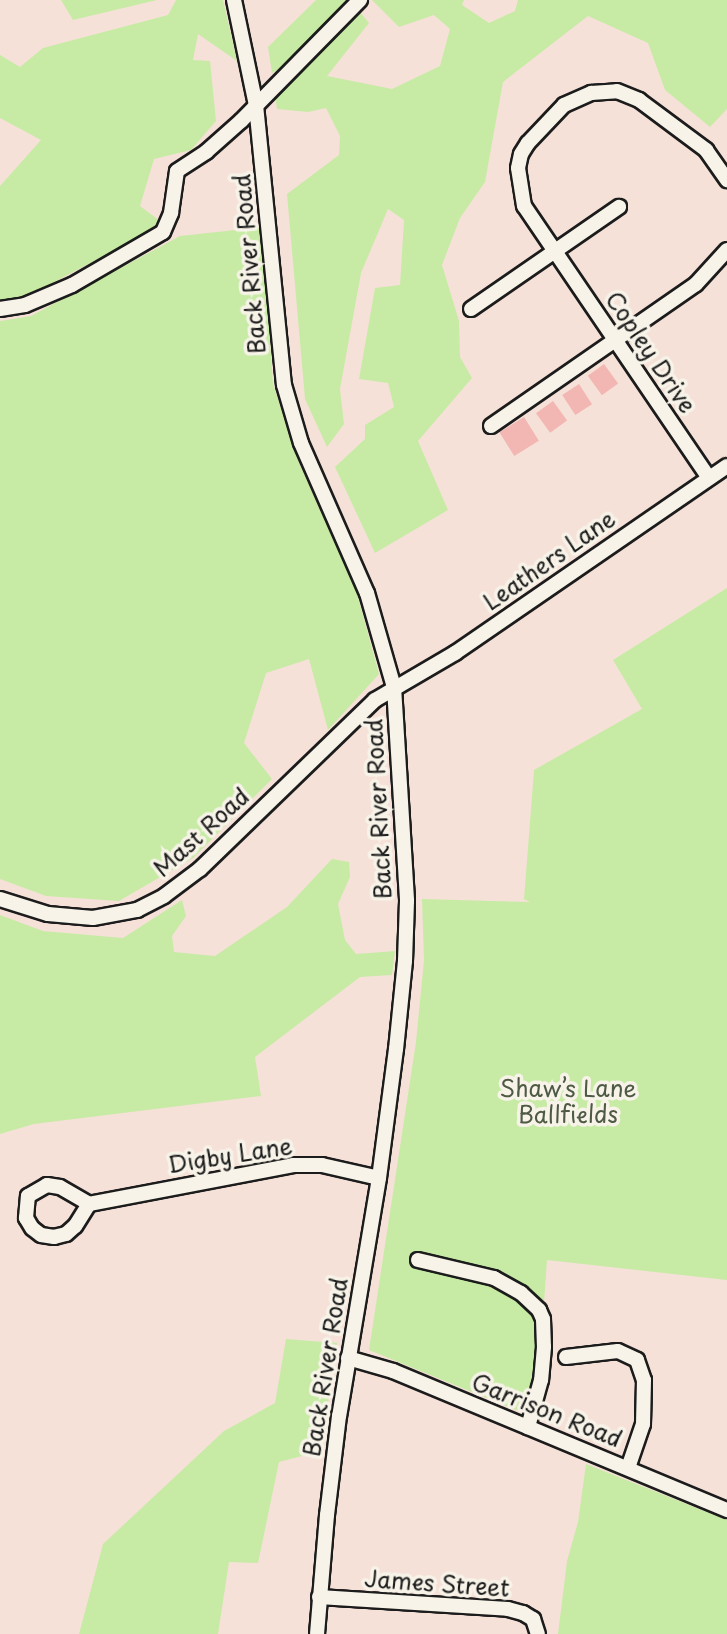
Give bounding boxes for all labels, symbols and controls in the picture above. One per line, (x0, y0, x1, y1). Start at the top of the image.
street label: Back River Road (227, 172, 271, 356)
street label: Copley Drive (600, 285, 702, 419)
street label: Leathers Lane (478, 504, 620, 616)
street label: Back River Road (359, 717, 397, 901)
street label: Mast Road (148, 782, 254, 882)
park label: Shaw’s Lane Ballfields (500, 1074, 636, 1128)
street label: Digby Lane (166, 1132, 294, 1178)
street label: Back River Road (297, 1275, 353, 1459)
street label: Garrison Road (468, 1367, 626, 1453)
street label: James Street (363, 1564, 511, 1602)

